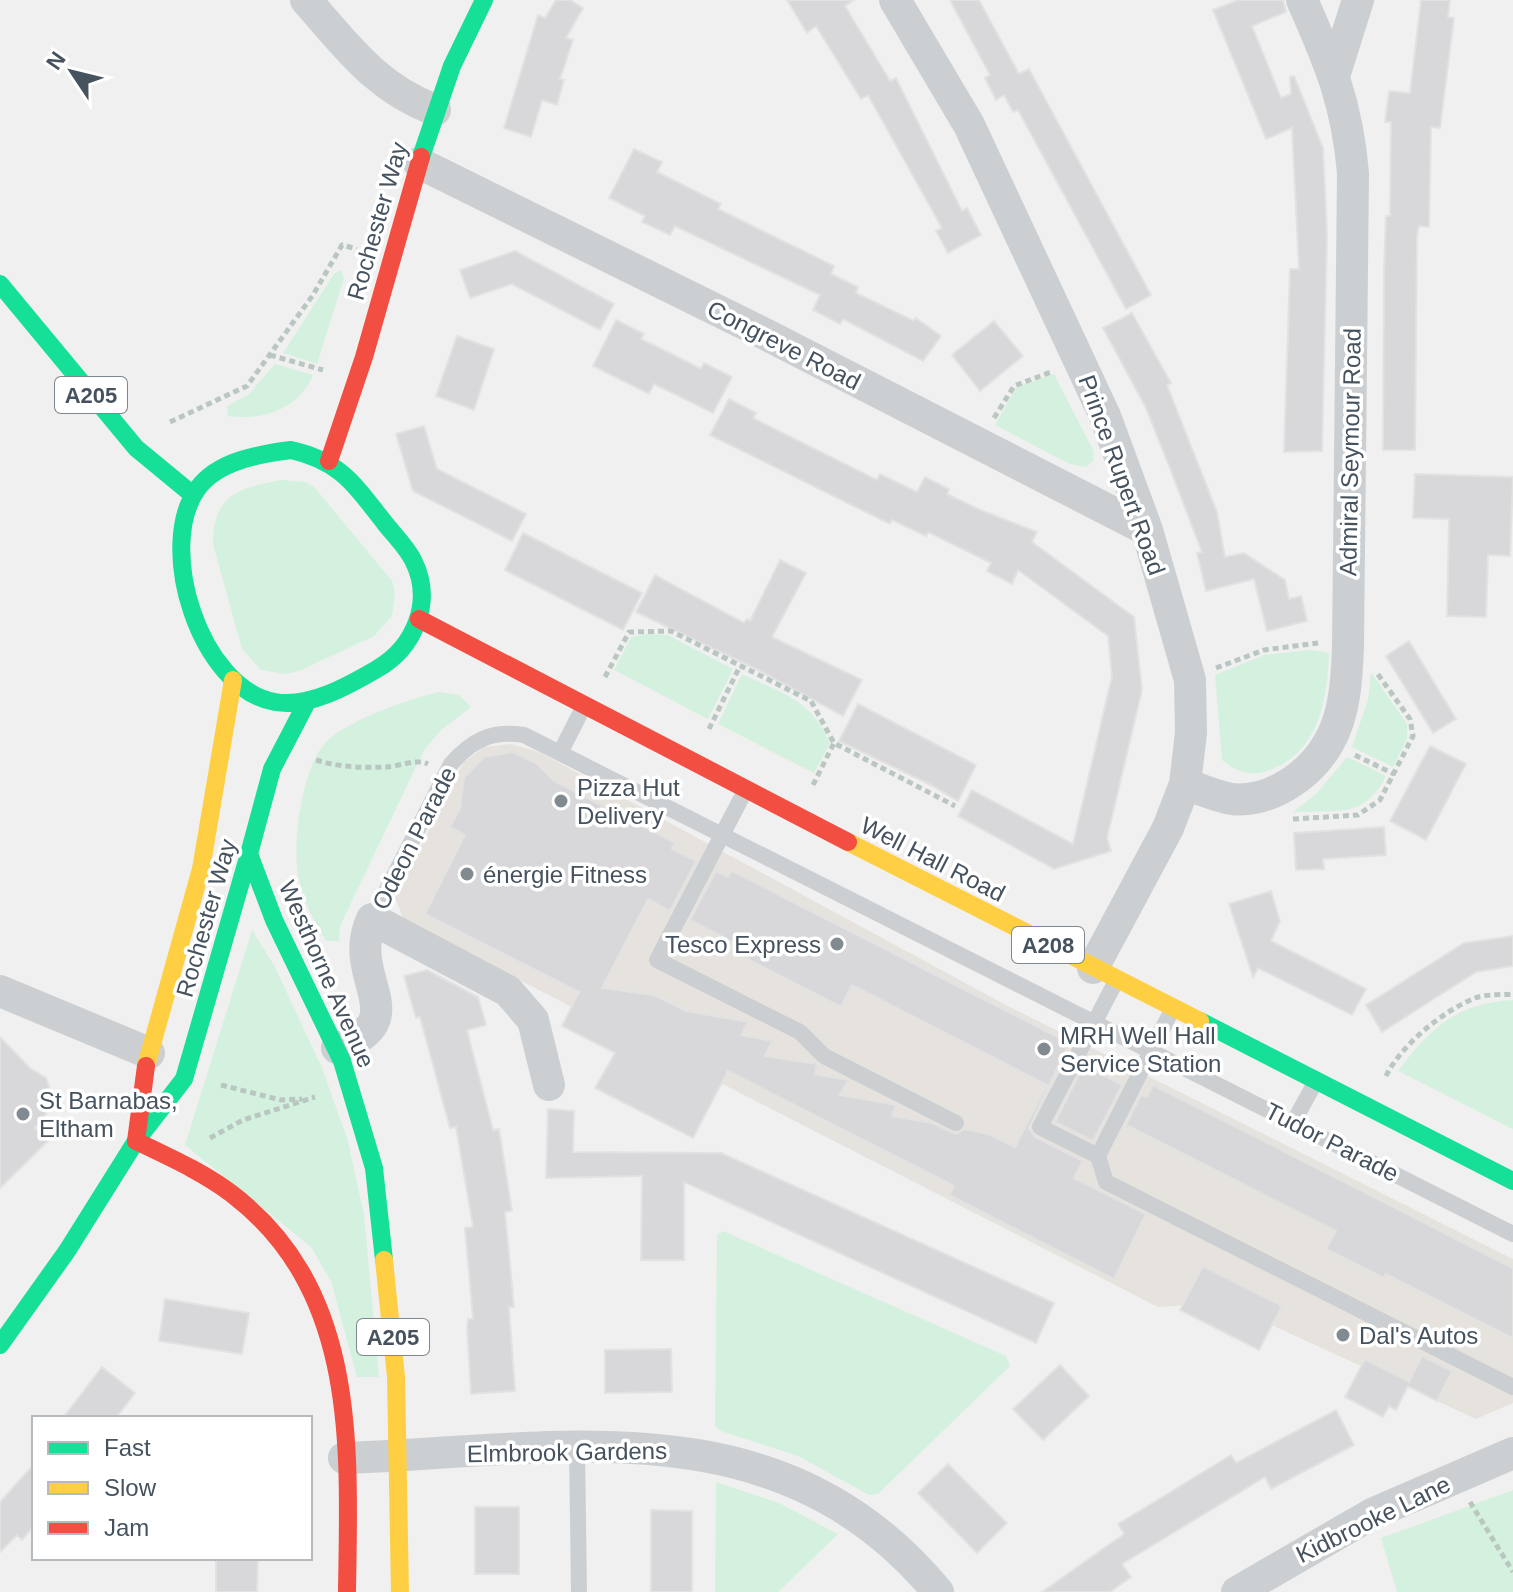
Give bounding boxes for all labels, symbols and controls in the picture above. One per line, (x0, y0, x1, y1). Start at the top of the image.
north arrow (32, 32, 112, 112)
text: N (41, 47, 71, 74)
street label: Rochester Way (342, 139, 412, 303)
street label: Congreve Road (703, 295, 865, 395)
street label: Admiral Seymour Road (1334, 328, 1366, 576)
street label: Prince Rupert Road (1073, 371, 1171, 579)
road number: A205 (55, 377, 127, 413)
street label: Odeon Parade (367, 762, 461, 914)
place label: Pizza Hut Delivery (577, 774, 680, 829)
marker: Pizza Hut Delivery (552, 792, 570, 810)
street label: Well Hall Road (856, 811, 1010, 907)
street label: Rochester Way (171, 836, 241, 1000)
place label: énergie Fitness (483, 861, 647, 888)
marker: énergie Fitness (458, 865, 476, 883)
street label: Westhorne Avenue (274, 876, 380, 1072)
road number: A208 (1012, 927, 1084, 963)
place label: Tesco Express (665, 931, 821, 958)
marker: Tesco Express (828, 935, 846, 953)
place label: MRH Well Hall Service Station (1060, 1022, 1221, 1077)
marker: MRH Well Hall Service Station (1035, 1040, 1053, 1058)
place label: St Barnabas, Eltham (39, 1087, 178, 1142)
street label: Tudor Parade (1261, 1097, 1403, 1187)
marker: St Barnabas, Eltham (14, 1105, 32, 1123)
road number: A205 (357, 1319, 429, 1355)
place label: Dal's Autos (1359, 1322, 1478, 1349)
marker: Dal's Autos (1334, 1326, 1352, 1344)
legend (32, 1416, 312, 1560)
text: Fast (104, 1434, 151, 1461)
street label: Elmbrook Gardens (467, 1437, 667, 1467)
street label: Kidbrooke Lane (1292, 1470, 1454, 1568)
text: Slow (104, 1474, 157, 1501)
text: Jam (104, 1514, 149, 1541)

